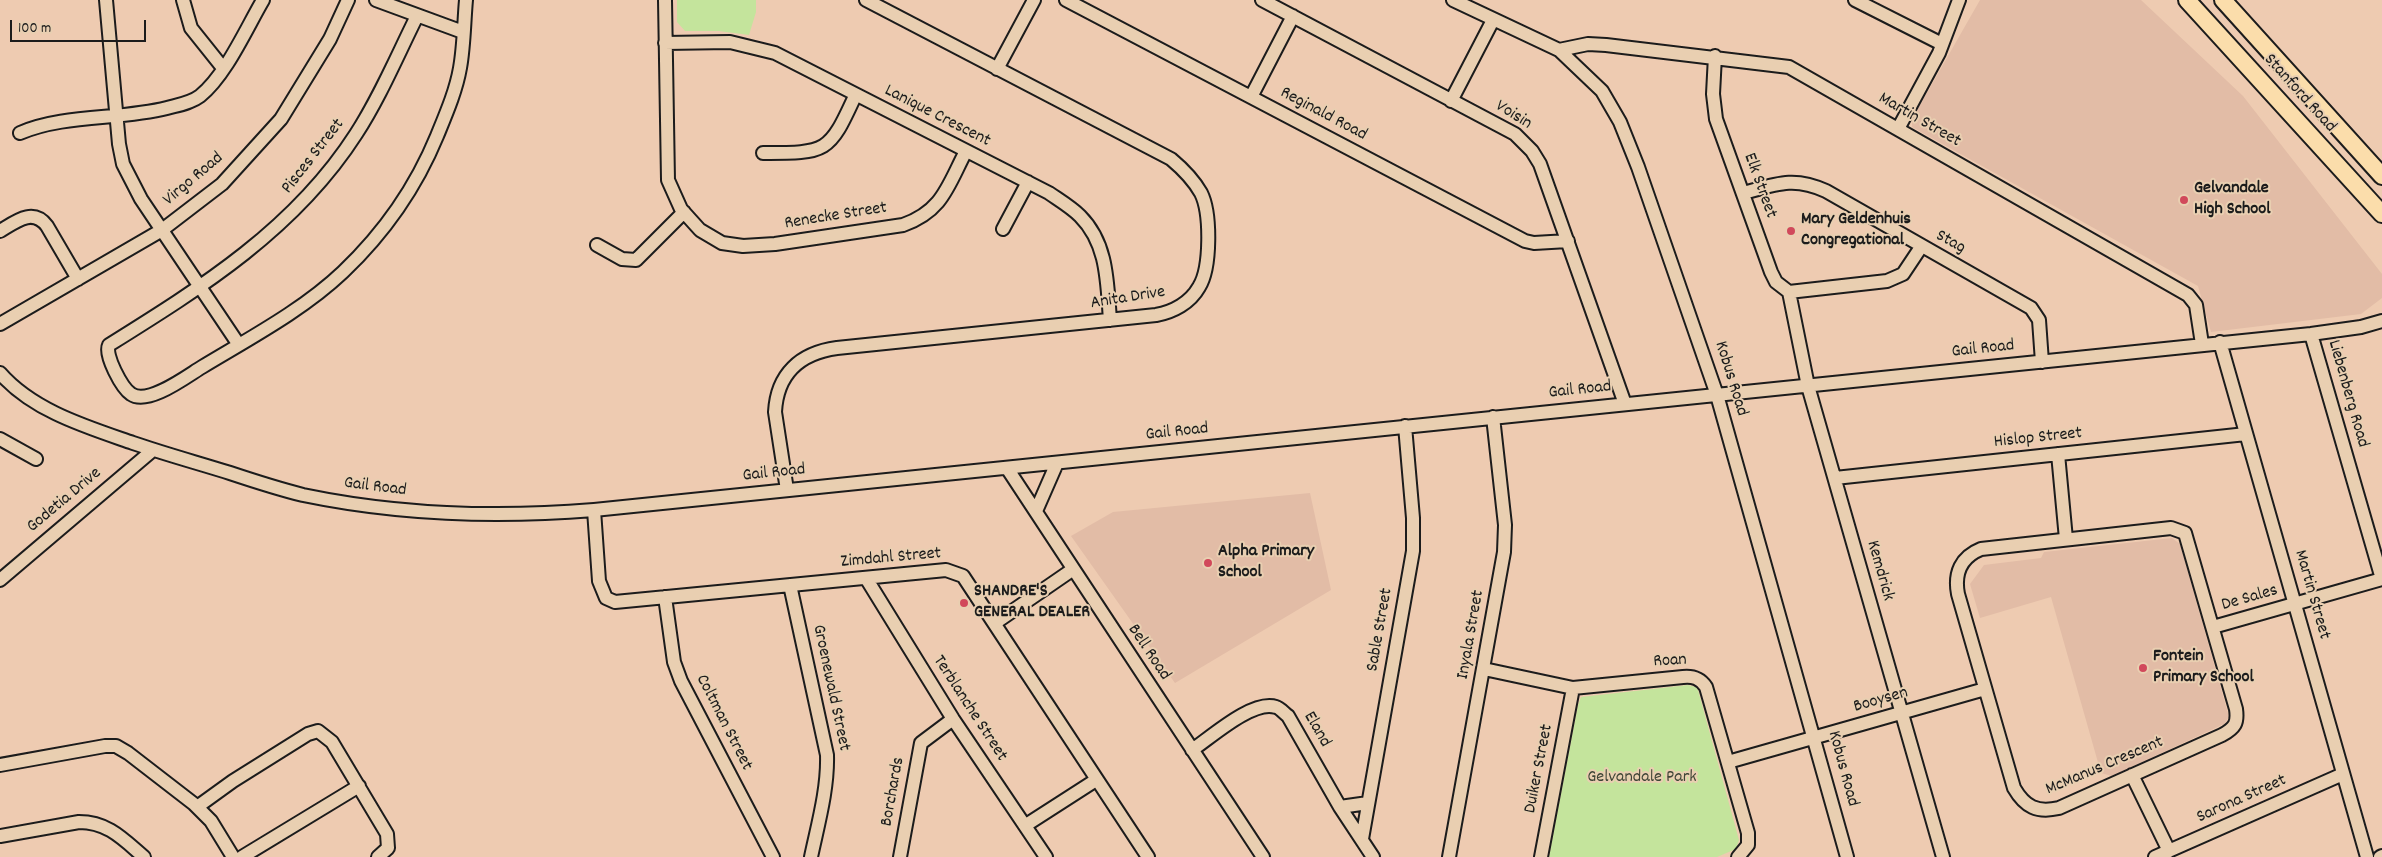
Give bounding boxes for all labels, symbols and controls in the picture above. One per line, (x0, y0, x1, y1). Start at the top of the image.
scale bar (12, 10, 149, 42)
text: 100 m (18, 18, 51, 40)
street label: Stanford Road (2258, 50, 2340, 138)
street label: Lanique Crescent (880, 81, 994, 153)
street label: Reginald Road (1276, 83, 1370, 147)
street label: Martin Street (1874, 89, 1964, 153)
street label: Voisin (1491, 96, 1535, 136)
street label: Pisces Street (278, 115, 350, 199)
street label: Virgo Road (159, 148, 229, 212)
street label: Elk Street (1737, 150, 1781, 222)
place label: Gelvandale High School (2194, 179, 2270, 222)
marker: Gelvandale High School (2178, 194, 2190, 206)
street label: Renecke Street (783, 198, 889, 236)
place label: Mary Geldenhuis Congregational (1801, 210, 1911, 252)
marker: Mary Geldenhuis Congregational (1785, 225, 1797, 237)
street label: Stag (1931, 226, 1969, 260)
street label: Anita Drive (1089, 282, 1167, 316)
street label: Gail Road (1951, 336, 2015, 364)
street label: Liebenberg Road (2321, 338, 2373, 450)
street label: Kobus Road (1708, 339, 1752, 419)
street label: Gail Road (1548, 377, 1612, 405)
street label: Gail Road (1145, 419, 1209, 447)
street label: Hislop Street (1993, 424, 2083, 454)
street label: Gail Road (742, 460, 806, 488)
street label: Godetia Drive (23, 464, 107, 538)
street label: Gail Road (342, 473, 408, 503)
street label: Kemdrick (1860, 538, 1898, 604)
place label: Alpha Primary School (1218, 542, 1314, 584)
street label: Zimdahl Street (840, 544, 942, 574)
street label: Martin Street (2288, 548, 2334, 642)
marker: Alpha Primary School (1202, 557, 1214, 569)
street label: De Sales (2219, 581, 2281, 617)
place label: SHANDRE'S GENERAL DEALER (974, 582, 1090, 624)
street label: Sable Street (1363, 587, 1399, 673)
street label: Inyala Street (1454, 589, 1490, 681)
marker: SHANDRE'S GENERAL DEALER (958, 597, 970, 609)
street label: Bell Road (1121, 621, 1175, 685)
street label: Groenewald Street (806, 623, 854, 753)
place label: Fontein Primary School (2153, 647, 2254, 690)
street label: Roan (1653, 650, 1687, 674)
street label: Terblanche Street (927, 652, 1011, 766)
marker: Fontein Primary School (2137, 662, 2149, 674)
street label: Coltman Street (690, 671, 756, 775)
street label: Booysen (1851, 683, 1911, 719)
street label: Eland (1297, 708, 1335, 752)
street label: Duiker Street (1521, 723, 1559, 815)
street label: Kobus Road (1822, 729, 1862, 809)
street label: McManus Crescent (2043, 732, 2167, 802)
street label: Borchards (877, 756, 911, 828)
park label: Gelvandale Park (1587, 768, 1697, 790)
street label: Sarona Street (2194, 771, 2290, 829)

